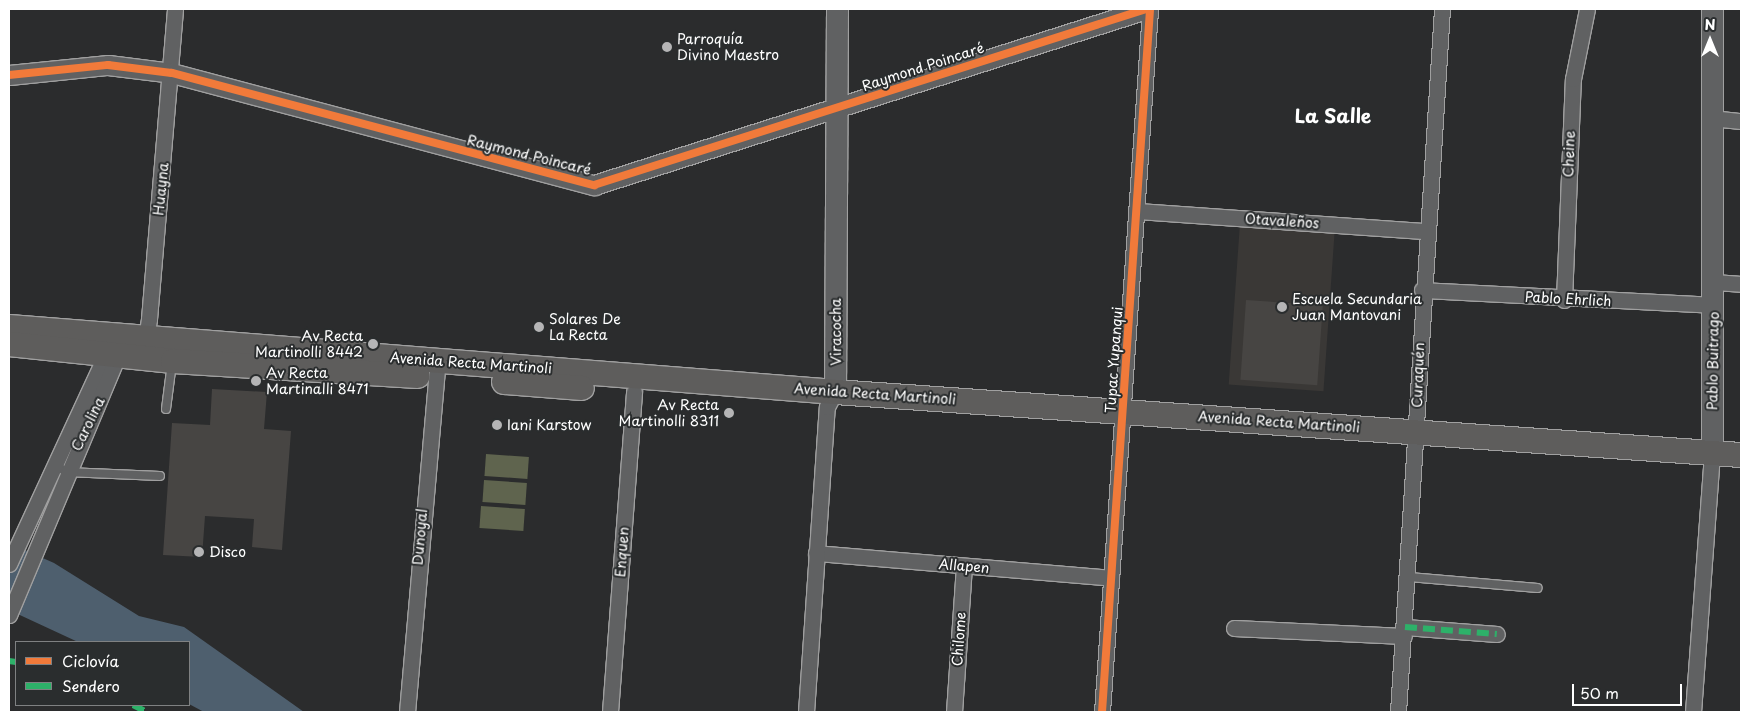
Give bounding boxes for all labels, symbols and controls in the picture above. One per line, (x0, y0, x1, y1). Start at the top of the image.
text: N (1704, 14, 1716, 35)
north arrow (1685, 15, 1735, 65)
place label: Parroquía Divino Maestro (677, 31, 779, 64)
street label: Raymond Poincaré (860, 39, 986, 95)
marker: Parroquía Divino Maestro (661, 41, 673, 53)
district label: La Salle (1295, 105, 1371, 127)
street label: Cheine (1560, 130, 1578, 178)
street label: Raymond Poincaré (466, 132, 592, 178)
street label: Huayna (150, 162, 172, 216)
street label: Otavaleños (1244, 210, 1320, 232)
street label: Pablo Ehrlich (1524, 288, 1612, 310)
place label: Escuela Secundaria Juan Mantovani (1292, 291, 1423, 324)
street label: Viracocha (828, 298, 844, 366)
marker: Escuela Secundaria Juan Mantovani (1276, 301, 1288, 313)
street label: Tupac Yupanqui (1102, 306, 1126, 414)
place label: Solares De La Recta (549, 311, 621, 344)
street label: Pablo Buitrago (1704, 312, 1722, 410)
marker: Solares De La Recta (533, 321, 545, 333)
place label: Av Recta Martinolli 8442 (255, 328, 363, 361)
marker: Av Recta Martinolli 8442 (367, 338, 379, 350)
street label: Curaquén (1408, 342, 1428, 408)
street label: Avenida Recta Martinoli (389, 349, 553, 377)
place label: Av Recta Martinalli 8471 (266, 365, 369, 398)
marker: Av Recta Martinalli 8471 (250, 375, 262, 387)
street label: Avenida Recta Martinoli (793, 380, 957, 408)
street label: Carolina (68, 394, 108, 454)
place label: Av Recta Martinolli 8311 (619, 397, 719, 430)
marker: Av Recta Martinolli 8311 (723, 407, 735, 419)
street label: Avenida Recta Martinoli (1197, 408, 1361, 436)
place label: Iani Karstow (507, 417, 592, 433)
marker: Iani Karstow (491, 419, 503, 431)
street label: Dunoyal (409, 508, 431, 566)
street label: Enquen (612, 526, 632, 578)
place label: Disco (209, 544, 246, 560)
marker: Disco (193, 546, 205, 558)
street label: Allapen (938, 555, 990, 577)
street label: Chilome (949, 611, 969, 667)
legend (15, 641, 190, 706)
text: Ciclovía (62, 649, 119, 672)
text: Sendero (62, 674, 120, 697)
scale bar (1575, 674, 1685, 706)
text: 50 m (1580, 681, 1619, 704)

